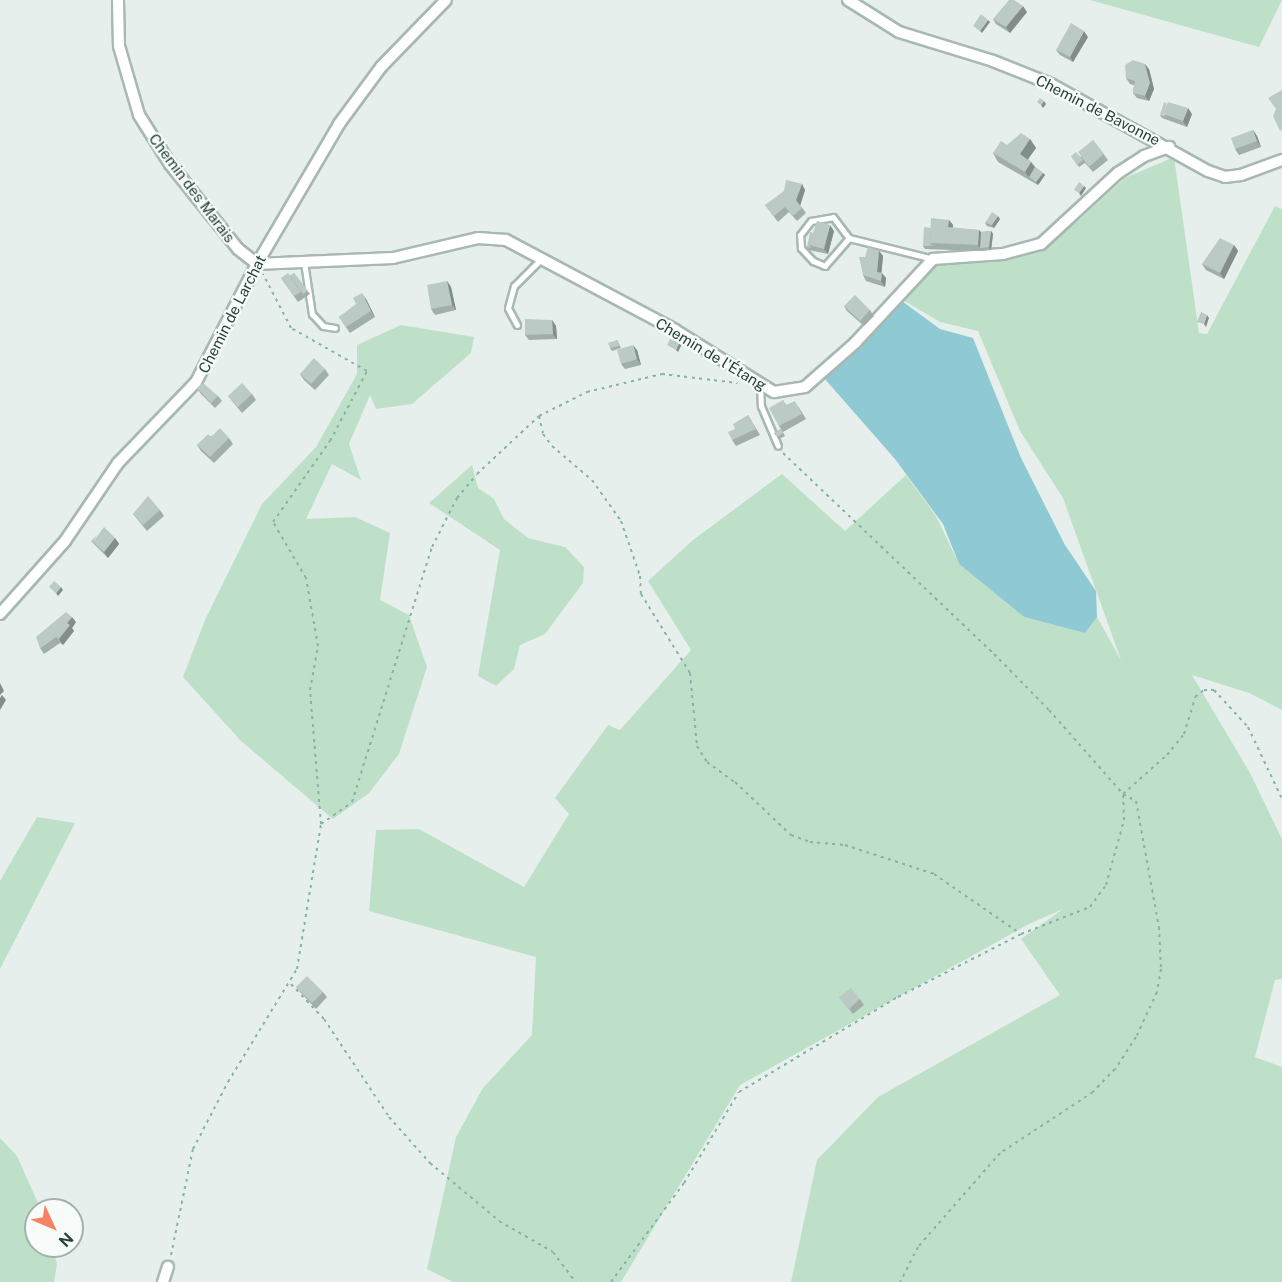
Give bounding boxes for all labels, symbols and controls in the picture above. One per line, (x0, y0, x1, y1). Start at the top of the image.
street label: Chemin de Bavonne (1033, 71, 1163, 149)
street label: Chemin des Marais (145, 130, 239, 246)
street label: Chemin de Larchat (194, 252, 270, 376)
street label: Chemin de l'Étang (652, 314, 770, 394)
north arrow (24, 1198, 84, 1258)
text: N (55, 1228, 77, 1251)

